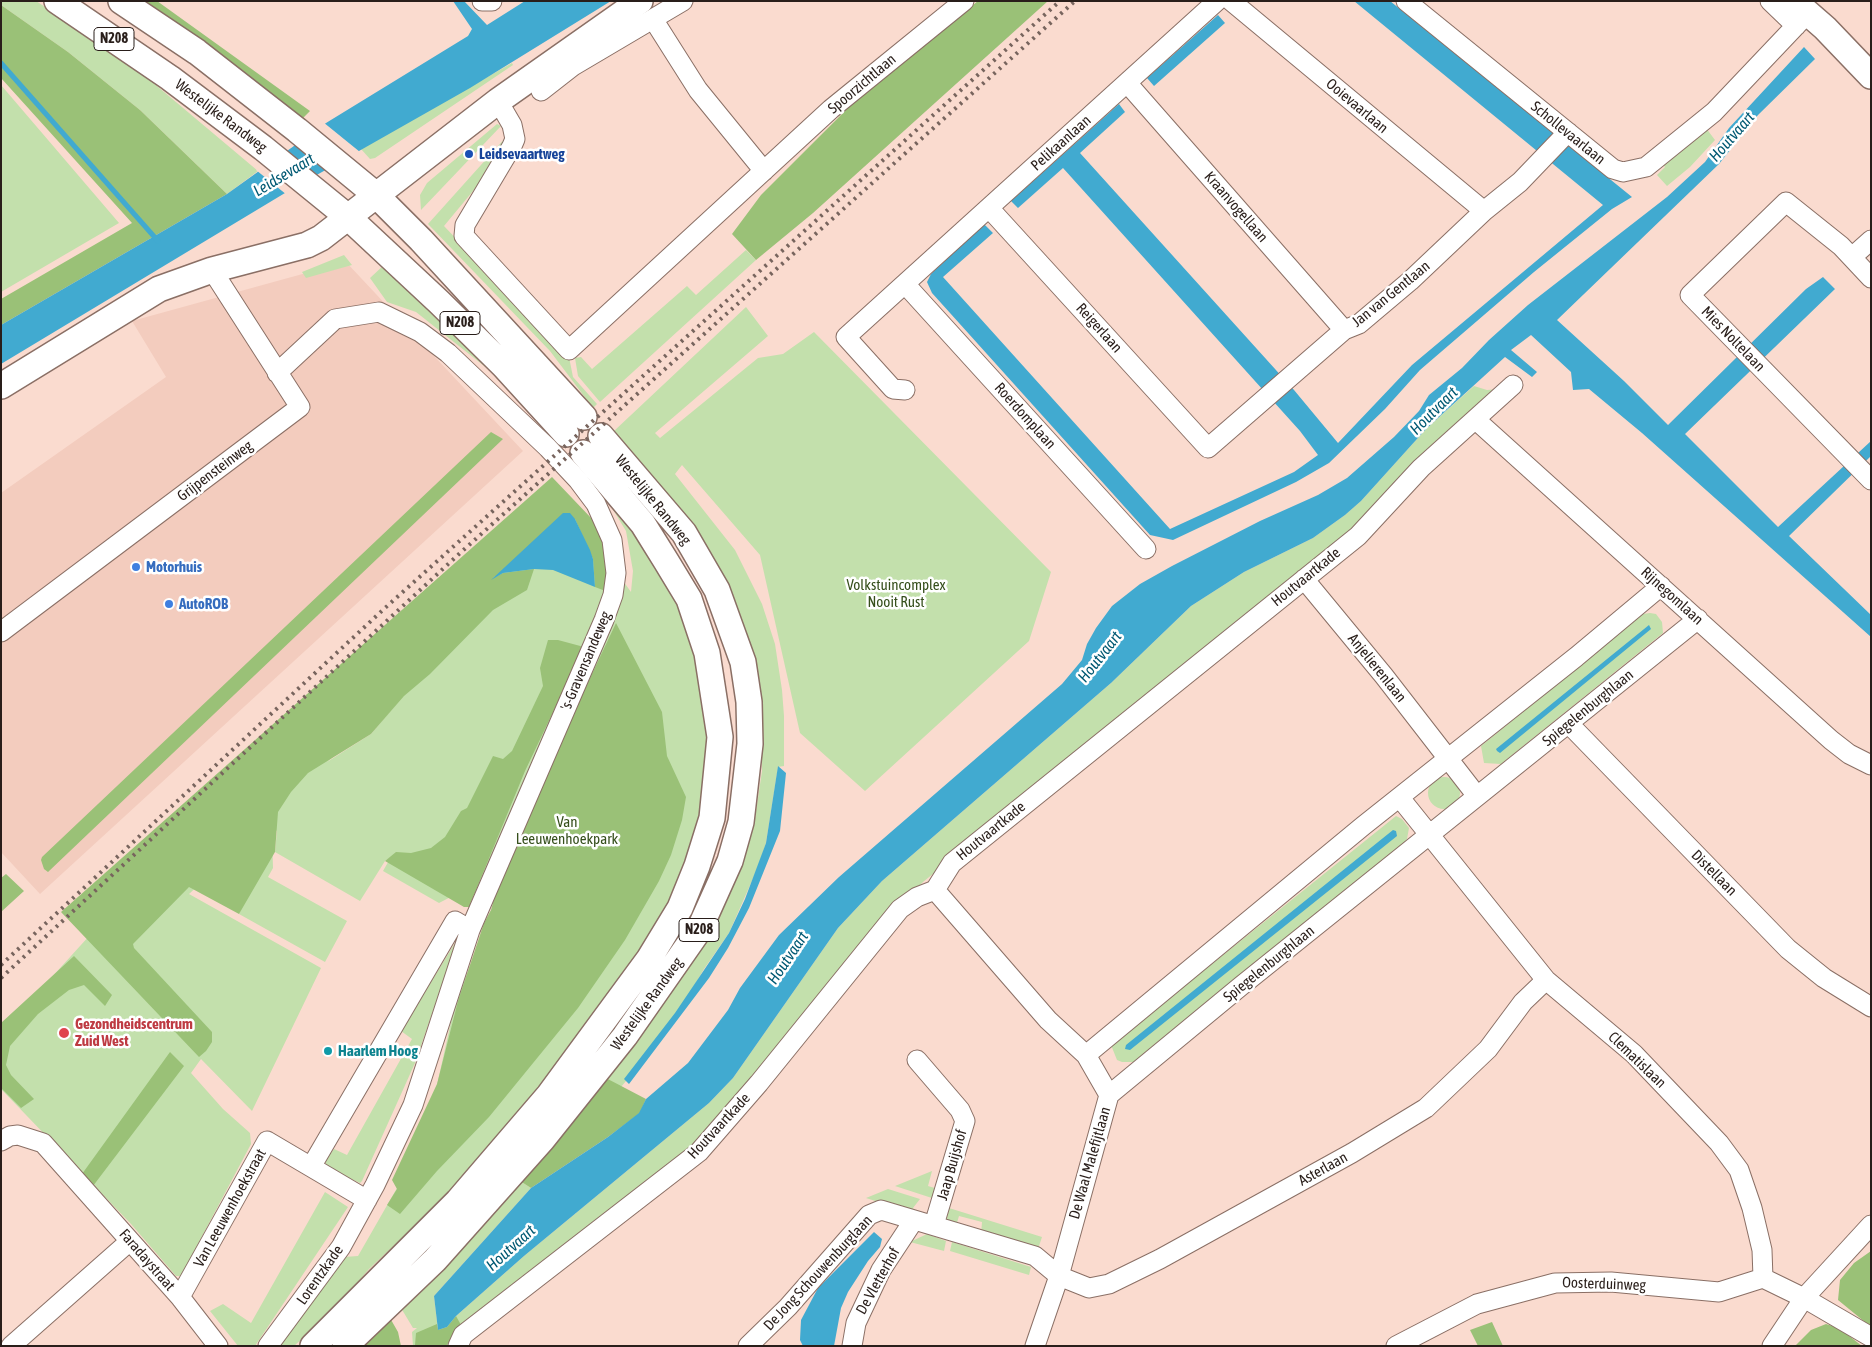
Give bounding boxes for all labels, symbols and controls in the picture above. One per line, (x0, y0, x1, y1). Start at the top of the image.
road number: N208 (94, 28, 134, 50)
street label: Spoorzichtlaan (824, 50, 900, 118)
street label: Ooievaarlaan (1322, 75, 1392, 137)
street label: Westelijke Randweg (171, 76, 271, 156)
street label: Schollevaarlaan (1527, 98, 1609, 168)
water label: Houtvaart (1705, 108, 1759, 166)
street label: Pelikaanlaan (1027, 111, 1095, 175)
place label: Leidsevaartweg (479, 145, 565, 163)
marker: Leidsevaartweg (463, 148, 475, 160)
water label: Leidsevaart (250, 149, 318, 201)
street label: Kraanvogellaan (1200, 168, 1272, 246)
street label: Jan van Gentlaan (1348, 257, 1434, 331)
street label: Reigerlaan (1072, 300, 1126, 356)
street label: Mies Noltelaan (1697, 303, 1769, 375)
road number: N208 (440, 312, 480, 334)
street label: Roerdomplaan (991, 379, 1059, 453)
water label: Houtvaart (1406, 383, 1462, 439)
street label: Grijpensteinweg (174, 437, 256, 505)
street label: Westelijke Randweg (611, 451, 695, 549)
street label: Houtvaartkade (1268, 544, 1344, 610)
place label: Motorhuis (146, 558, 202, 576)
marker: Motorhuis (130, 561, 142, 573)
street label: Rijnegomlaan (1637, 563, 1707, 629)
park label: Volkstuincomplex Nooit Rust (846, 576, 946, 611)
place label: AutoROB (179, 595, 228, 613)
marker: AutoROB (163, 598, 175, 610)
street label: 's-Gravensandeweg (557, 609, 615, 713)
water label: Houtvaart (1074, 628, 1126, 686)
street label: Anjelierenlaan (1344, 630, 1410, 706)
street label: Spiegelenburghlaan (1539, 666, 1637, 750)
street label: Houtvaartkade (953, 798, 1029, 864)
park label: Van Leeuwenhoekpark (516, 813, 618, 848)
street label: Distellaan (1687, 846, 1741, 900)
road number: N208 (679, 918, 719, 942)
street label: Spiegelenburghlaan (1220, 922, 1318, 1006)
water label: Houtvaart (763, 928, 813, 988)
street label: Westelijke Randweg (607, 954, 687, 1054)
place label: Gezondheidscentrum Zuid West (75, 1015, 193, 1050)
marker: Gezondheidscentrum Zuid West (57, 1026, 71, 1040)
street label: Clematislaan (1604, 1028, 1670, 1092)
place label: Haarlem Hoog (338, 1042, 418, 1060)
marker: Haarlem Hoog (322, 1045, 334, 1057)
street label: Houtvaartkade (684, 1089, 754, 1163)
street label: De Waal Malefijtlaan (1065, 1105, 1115, 1221)
street label: Jaap Buijshof (933, 1127, 971, 1203)
street label: Van Leeuwenhoekstraat (190, 1146, 270, 1270)
street label: Asterlaan (1295, 1148, 1351, 1190)
street label: De Jong Schouwenburglaan (760, 1212, 876, 1334)
water label: Houtvaart (482, 1221, 540, 1275)
street label: Faradaystraat (115, 1225, 179, 1295)
street label: Lorentzkade (293, 1242, 347, 1308)
street label: De Vletterhof (852, 1245, 904, 1317)
street label: Oosterduinweg (1562, 1274, 1646, 1294)

